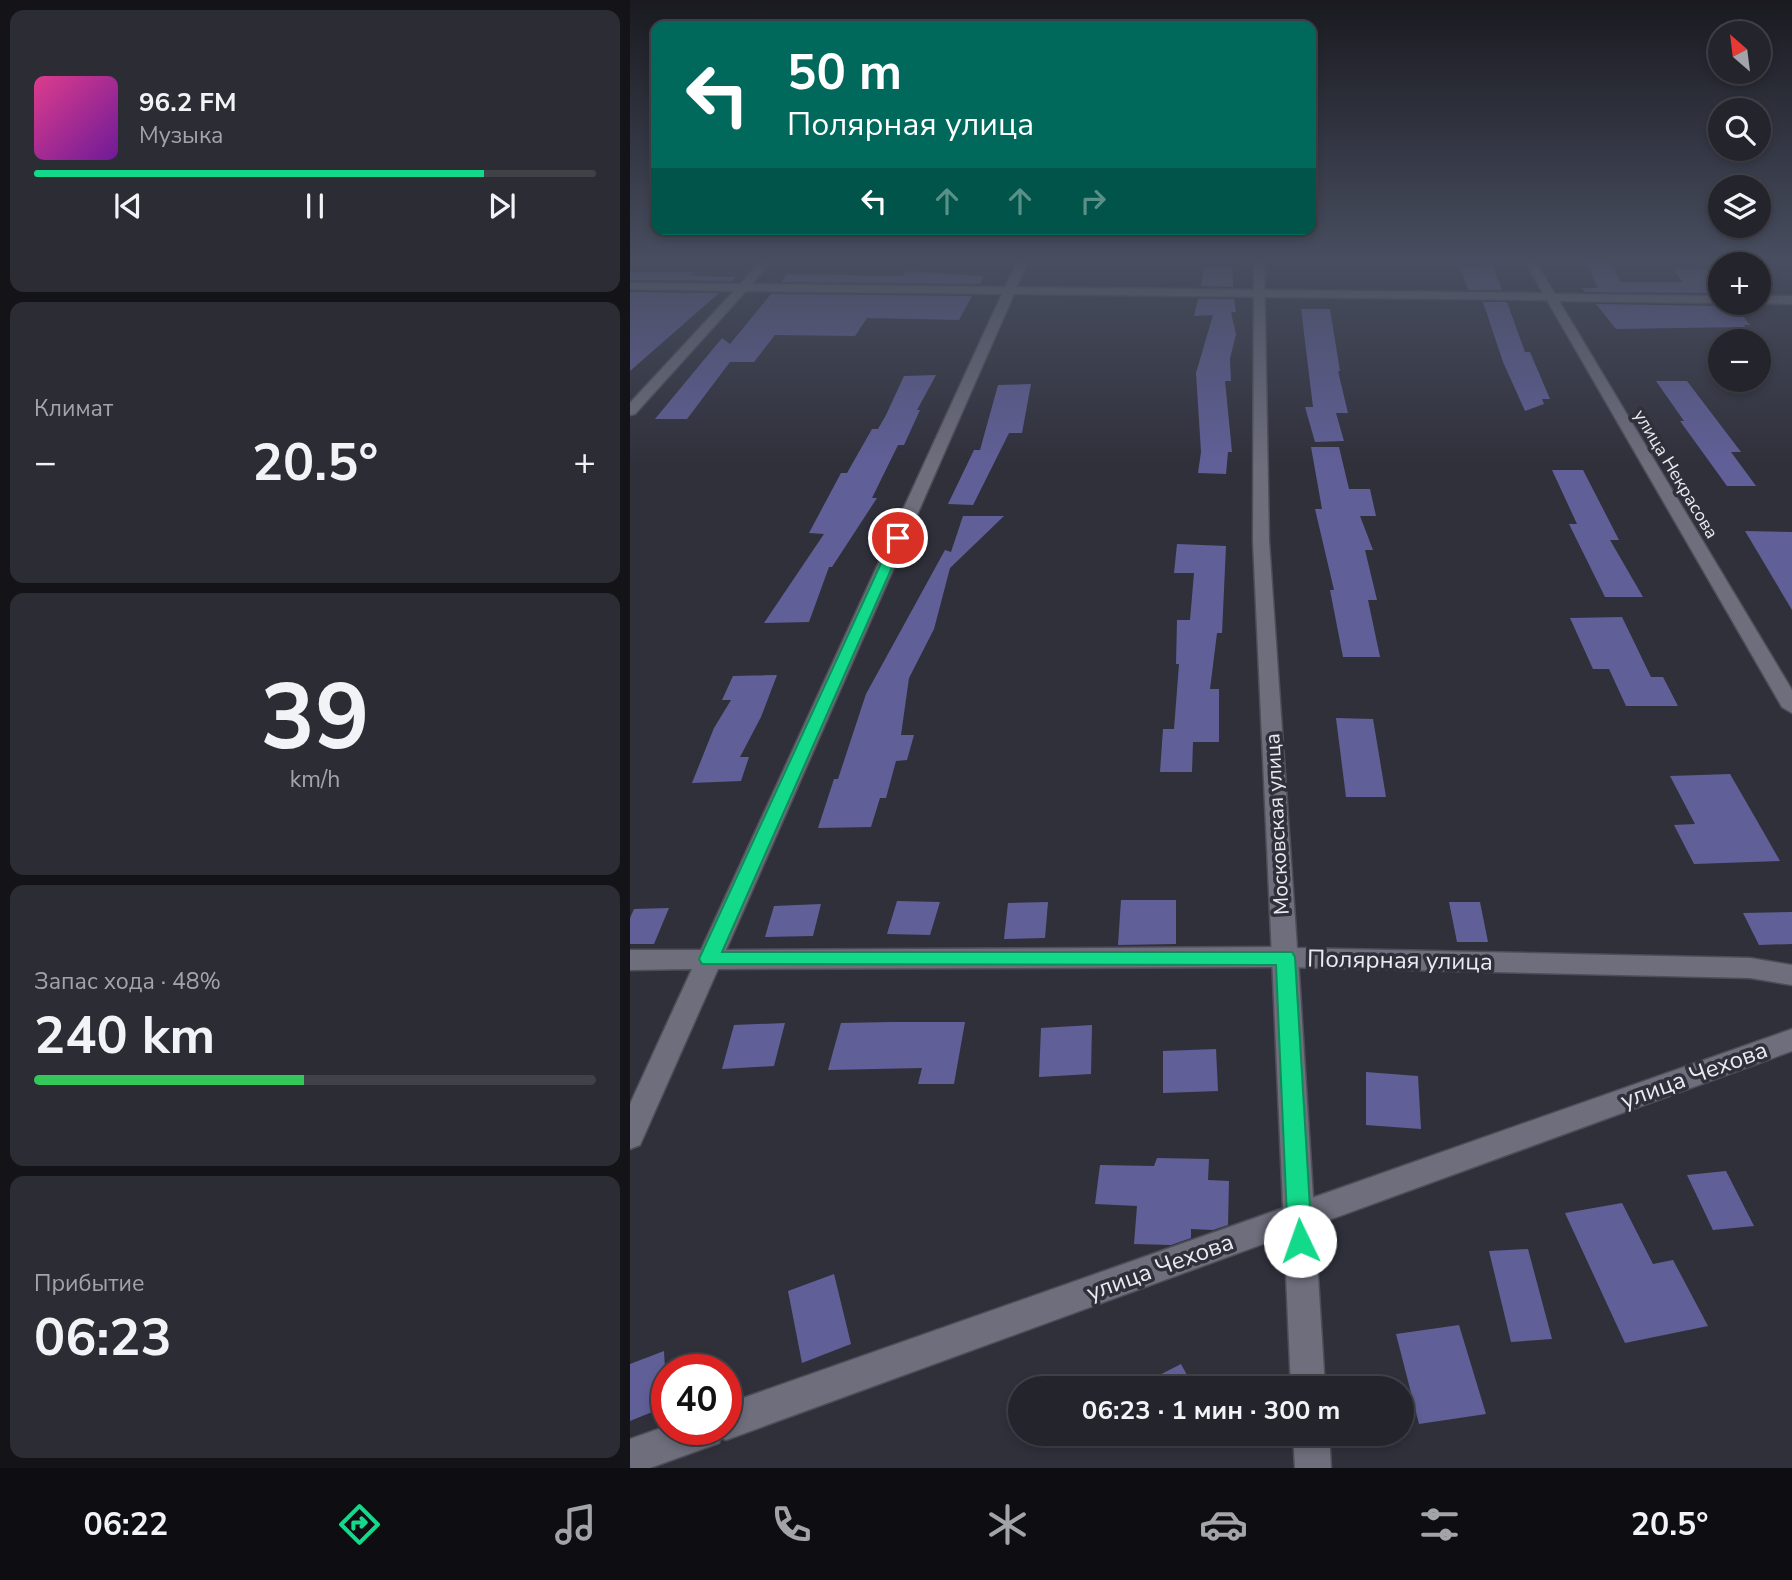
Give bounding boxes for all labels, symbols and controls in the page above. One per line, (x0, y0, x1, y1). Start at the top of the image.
north arrow (1708, 21, 1771, 84)
map controls (1708, 21, 1771, 392)
text: 50 m (787, 39, 902, 106)
icon: left (672, 49, 763, 140)
text: 96.2 FM (139, 85, 236, 120)
button: search (1708, 98, 1771, 161)
text: Полярная улица (787, 103, 1034, 146)
text: Музыка (139, 120, 223, 151)
button: layers (1708, 175, 1771, 238)
icon: left (855, 182, 893, 220)
icon: ahead (928, 182, 966, 220)
icon: ahead (1001, 182, 1039, 220)
icon: right (1074, 182, 1112, 220)
icon: previous (109, 187, 147, 225)
icon: pause (296, 187, 334, 225)
icon: next (483, 187, 521, 225)
button: + (1708, 252, 1771, 315)
button: − (1708, 329, 1771, 392)
text: Климат (34, 393, 113, 424)
street label: улица Некрасова (1628, 405, 1724, 543)
text: 20.5° (252, 427, 378, 498)
text: − (34, 437, 57, 488)
text: + (573, 437, 596, 488)
pin (868, 508, 928, 568)
icon: arrive (879, 519, 917, 557)
text: 39 (260, 656, 370, 780)
street label: Московская улица (1258, 733, 1296, 915)
text: km/h (290, 764, 340, 795)
street label: Полярная улица (1307, 942, 1493, 978)
text: Запас хода · 48% (34, 966, 221, 997)
text: 240 km (34, 1000, 215, 1071)
street label: улица Чехова (1616, 1034, 1772, 1116)
position arrow (1263, 1204, 1337, 1278)
street label: улица Чехова (1082, 1226, 1238, 1308)
text: Прибытие (34, 1268, 144, 1299)
text: 06:23 (34, 1302, 172, 1373)
speed limit sign: 40 (651, 1354, 742, 1445)
text: 06:23 · 1 мин · 300 m (1082, 1393, 1340, 1428)
icon: directions (335, 1500, 384, 1549)
icon: music (551, 1500, 600, 1549)
icon: phone (767, 1500, 816, 1549)
icon: climate (983, 1500, 1032, 1549)
icon: car (1199, 1500, 1248, 1549)
icon: filters (1415, 1500, 1464, 1549)
text: 06:22 (83, 1503, 168, 1546)
text: 20.5° (1631, 1503, 1708, 1546)

